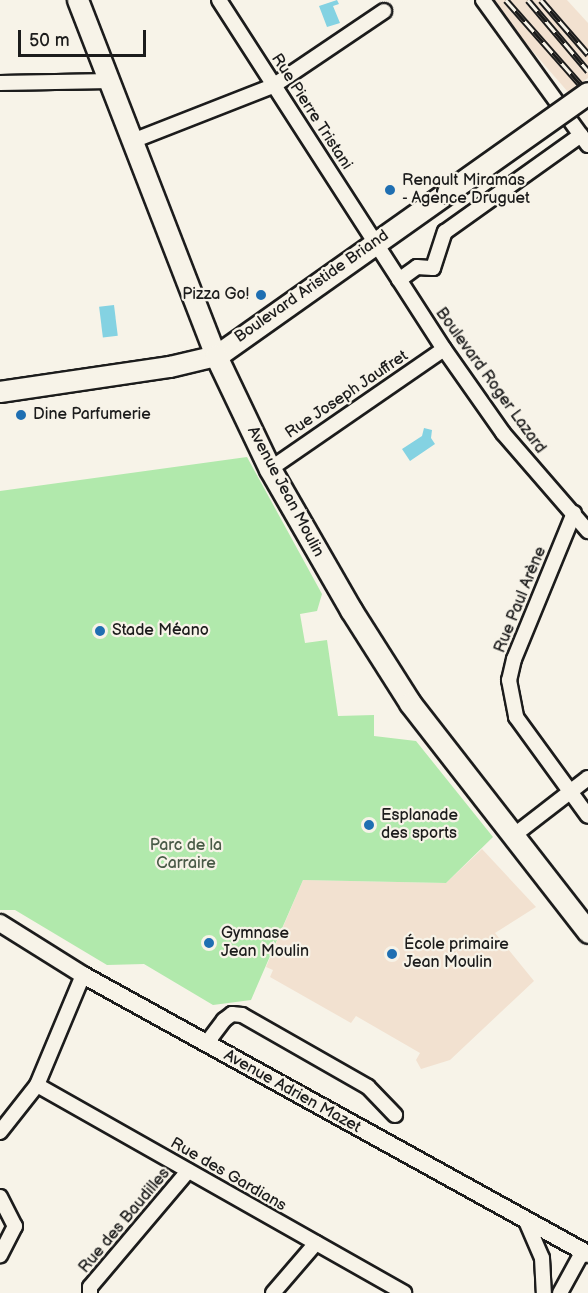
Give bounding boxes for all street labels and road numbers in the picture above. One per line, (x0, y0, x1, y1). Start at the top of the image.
street label: Rue Pierre Tristani (266, 50, 356, 174)
street label: Boulevard Aristide Briand (231, 226, 393, 348)
street label: Boulevard Roger Lazard (431, 304, 549, 458)
street label: Rue Joseph Jauffret (281, 346, 413, 444)
street label: Avenue Jean Moulin (242, 423, 328, 561)
street label: Rue Paul Arène (491, 544, 551, 656)
street label: Avenue Adrien Mazet (220, 1046, 364, 1138)
street label: Rue des Gardians (167, 1134, 289, 1216)
street label: Rue des Baudilles (75, 1165, 175, 1277)

